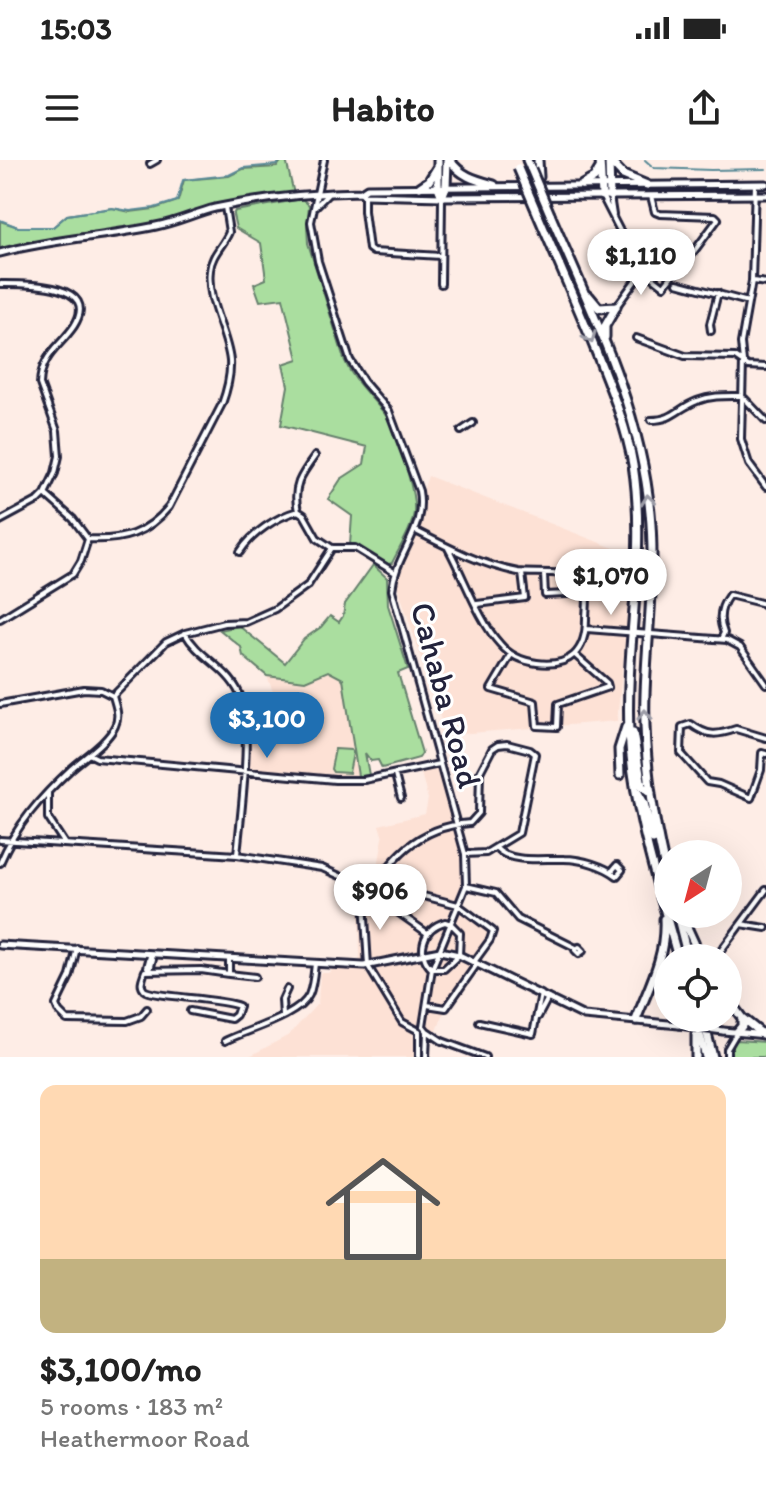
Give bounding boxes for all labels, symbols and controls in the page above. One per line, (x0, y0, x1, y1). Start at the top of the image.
text: 15:03 (40, 10, 112, 47)
icon: menu (40, 86, 84, 130)
icon: share (682, 86, 726, 130)
text: Habito (331, 87, 435, 130)
pin: $1,110 (576, 229, 706, 297)
text: $1,110 (605, 239, 677, 271)
one-way arrow (581, 330, 597, 344)
one-way arrow (640, 493, 657, 506)
pin: $1,070 (546, 549, 676, 617)
text: $1,070 (573, 559, 649, 591)
street label: Cahaba Road (402, 598, 491, 793)
pin: $3,100 (202, 692, 332, 760)
text: $3,100 (228, 702, 306, 734)
one-way arrow (636, 708, 654, 721)
north arrow (654, 840, 742, 928)
map controls (654, 840, 742, 1032)
pin: $906 (333, 864, 427, 932)
text: $906 (352, 874, 408, 906)
button: locate (654, 944, 742, 1032)
icon: home (311, 1137, 455, 1281)
text: $3,100/mo (40, 1349, 202, 1390)
text: 5 rooms · 183 m² (40, 1390, 223, 1422)
text: Heathermoor Road (40, 1422, 250, 1454)

